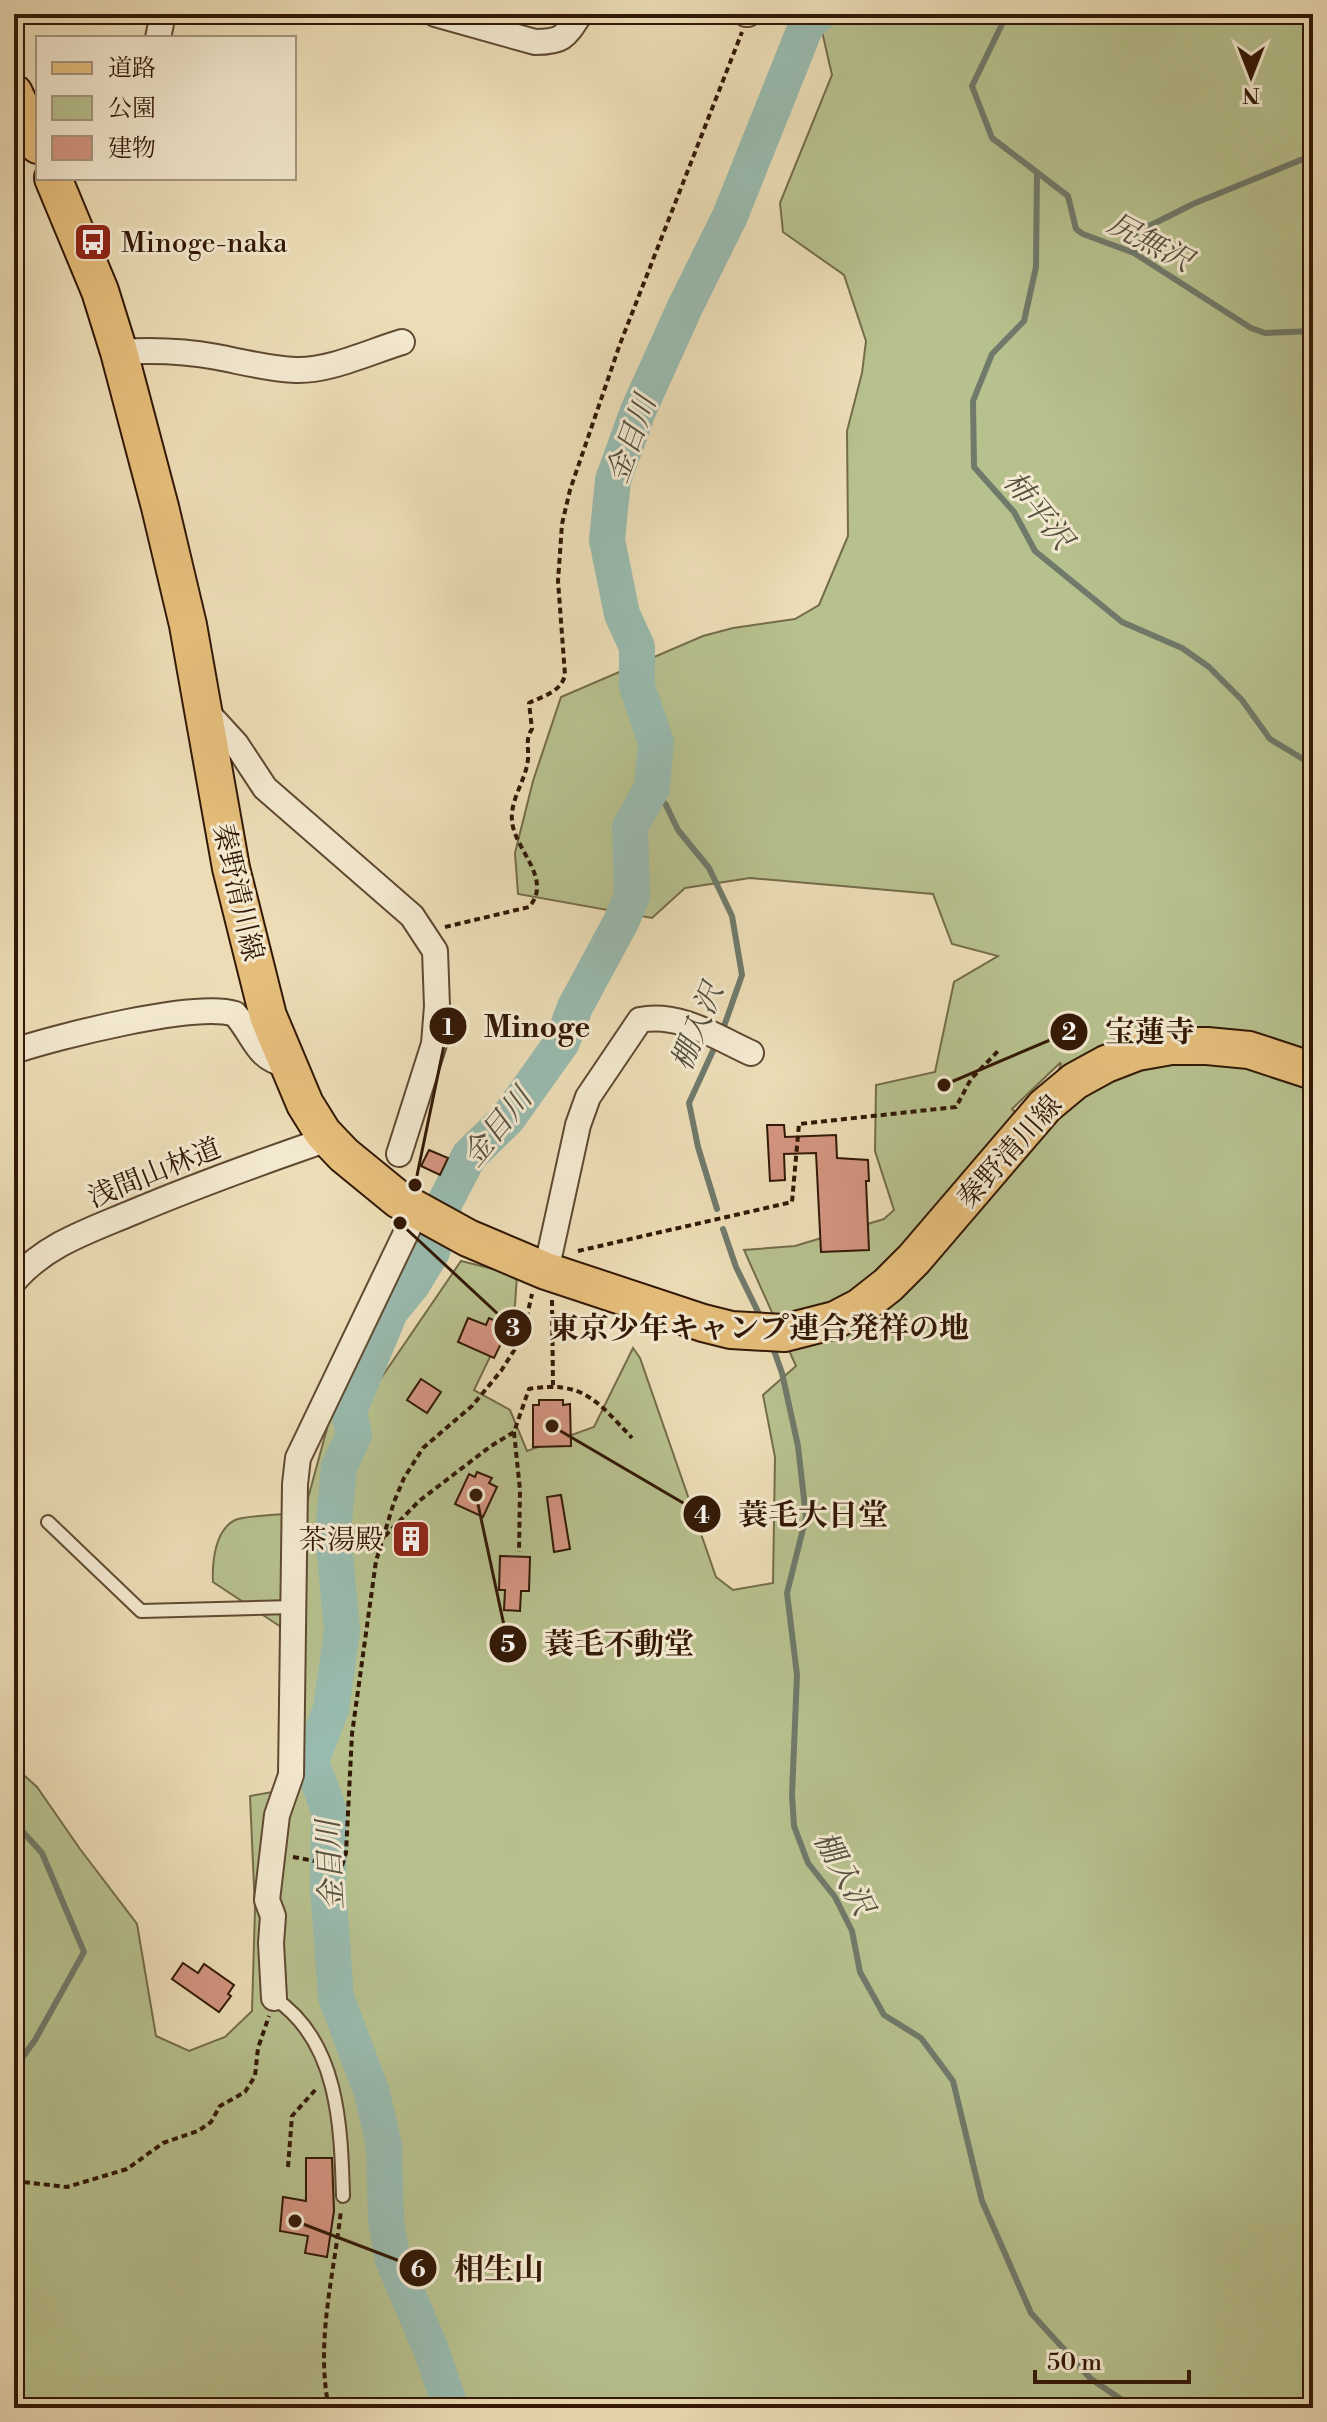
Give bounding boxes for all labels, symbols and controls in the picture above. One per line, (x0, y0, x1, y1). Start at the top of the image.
legend (36, 36, 296, 180)
north arrow (1211, 36, 1291, 116)
text: 道路 (108, 54, 156, 84)
text: N (1242, 81, 1260, 108)
text: 公園 (108, 94, 156, 124)
text: 建物 (108, 134, 156, 164)
water label: 尻無沢 (1101, 205, 1202, 283)
bus stop icon: Minoge-naka (72, 221, 114, 263)
place label: Minoge-naka (121, 226, 288, 261)
water label: 金目川 (599, 388, 666, 488)
water label: 柿平沢 (994, 464, 1083, 561)
street label: 秦野清川線 (205, 820, 270, 964)
water label: 棚入沢 (663, 975, 734, 1076)
callout: Minoge (428, 999, 606, 1053)
callout: 宝蓮寺 (1049, 1005, 1211, 1059)
text: Minoge (484, 1009, 590, 1047)
text: 1 (442, 1013, 454, 1043)
text: 宝蓮寺 (1105, 1014, 1195, 1052)
text: 2 (1062, 1018, 1077, 1048)
water label: 金目川 (455, 1078, 543, 1175)
street label: 秦野清川線 (950, 1088, 1070, 1216)
street label: 浅間山林道 (83, 1131, 226, 1216)
callout: 東京少年キャンプ連合発祥の地 (493, 1301, 985, 1355)
text: 東京少年キャンプ連合発祥の地 (549, 1310, 969, 1348)
text: 3 (506, 1314, 520, 1344)
callout: 蓑毛大日堂 (682, 1487, 904, 1541)
text: 蓑毛大日堂 (738, 1497, 888, 1535)
text: 4 (694, 1501, 710, 1531)
building icon: 茶湯殿 (390, 1518, 432, 1560)
place label: 茶湯殿 (299, 1523, 383, 1558)
callout: 蓑毛不動堂 (488, 1617, 710, 1671)
text: 蓑毛不動堂 (544, 1626, 694, 1664)
text: 5 (501, 1630, 516, 1660)
water label: 金目川 (310, 1816, 352, 1911)
water label: 棚入沢 (805, 1825, 883, 1926)
callout: 相生山 (398, 2241, 560, 2295)
text: 相生山 (454, 2251, 544, 2289)
text: 6 (410, 2255, 426, 2285)
scale bar (1035, 2334, 1189, 2384)
text: 50 m (1047, 2348, 1102, 2378)

